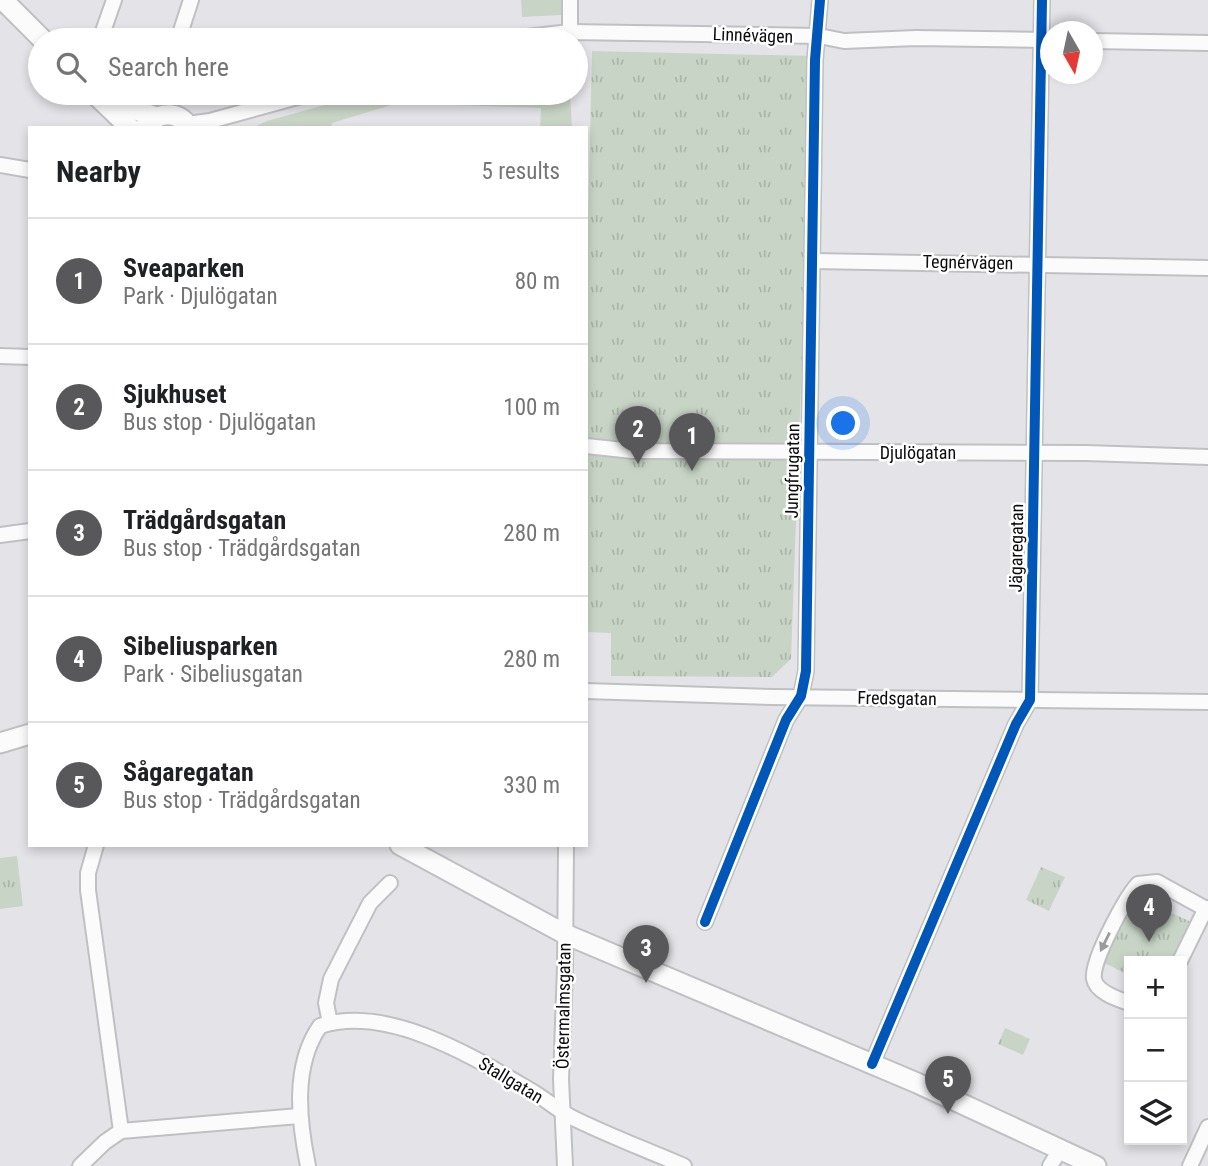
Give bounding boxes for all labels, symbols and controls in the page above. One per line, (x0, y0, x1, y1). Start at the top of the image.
north arrow (1040, 21, 1103, 84)
street label: Linnévägen (712, 23, 794, 47)
search box (28, 28, 588, 105)
icon: search (52, 48, 90, 86)
text: Search here (108, 52, 229, 82)
text: Nearby (56, 154, 141, 189)
text: 5 results (482, 158, 560, 185)
street label: Tegnérvägen (922, 251, 1014, 273)
text: Sveaparken (123, 253, 244, 283)
text: 1 (73, 268, 85, 295)
text: 80 m (515, 268, 560, 295)
text: Park · Djulögatan (123, 283, 278, 310)
text: Sjukhuset (123, 379, 226, 409)
text: 2 (73, 394, 85, 421)
text: 100 m (503, 394, 560, 421)
pin: 2 (615, 406, 661, 464)
your location (826, 406, 860, 440)
text: Bus stop · Djulögatan (123, 409, 316, 436)
pin: 1 (669, 413, 715, 471)
street label: Jungfrugatan (781, 423, 803, 519)
street label: Djulögatan (880, 442, 956, 463)
street label: Jägaregatan (1005, 503, 1027, 593)
text: Trädgårdsgatan (123, 505, 286, 535)
text: 3 (73, 520, 85, 547)
text: 280 m (503, 520, 560, 547)
text: Bus stop · Trädgårdsgatan (123, 535, 361, 562)
text: Sibeliusparken (123, 631, 278, 661)
text: 4 (73, 646, 85, 673)
text: 280 m (503, 646, 560, 673)
text: Park · Sibeliusgatan (123, 661, 303, 688)
street label: Fredsgatan (857, 687, 937, 709)
text: Sågaregatan (123, 757, 254, 787)
text: 5 (73, 772, 85, 799)
text: 330 m (503, 772, 560, 799)
text: Bus stop · Trädgårdsgatan (123, 787, 361, 814)
pin: 4 (1126, 884, 1172, 942)
pin: 3 (623, 925, 669, 983)
one-way arrow (1099, 932, 1111, 952)
street label: Östermalmsgatan (551, 943, 575, 1069)
map controls (1124, 956, 1187, 1145)
button: + (1124, 956, 1187, 1019)
button: − (1124, 1019, 1187, 1082)
street label: Stallgatan (475, 1053, 547, 1107)
pin: 5 (925, 1056, 971, 1114)
button: layers (1124, 1082, 1187, 1145)

